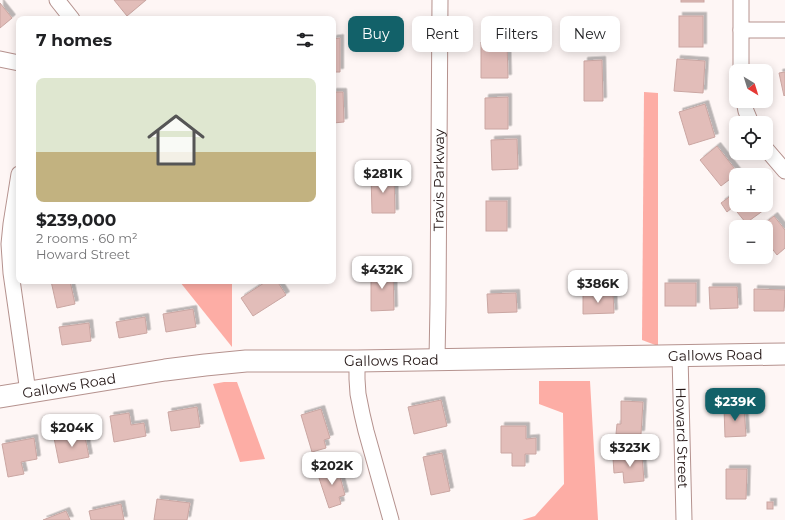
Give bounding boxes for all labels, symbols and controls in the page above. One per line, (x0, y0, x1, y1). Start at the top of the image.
chip: Buy (348, 16, 404, 52)
chip: Rent (412, 16, 473, 52)
chip: Filters (481, 16, 552, 52)
chip: New (560, 16, 620, 52)
icon: filters (294, 29, 316, 51)
text: 7 homes (36, 30, 112, 50)
north arrow (729, 64, 773, 108)
map controls (729, 64, 773, 264)
icon: home (140, 104, 212, 176)
button: locate (729, 116, 773, 160)
street label: Travis Parkway (429, 128, 448, 231)
pin: $281K (355, 160, 411, 194)
text: $281K (363, 165, 403, 181)
button: + (729, 168, 773, 212)
text: $239,000 (36, 210, 116, 230)
button: − (729, 220, 773, 264)
text: 2 rooms · 60 m² (36, 230, 138, 246)
text: Howard Street (36, 246, 130, 262)
pin: $432K (354, 256, 410, 290)
text: $432K (361, 261, 403, 277)
pin: $386K (570, 270, 626, 304)
text: $386K (577, 275, 619, 291)
street label: Gallows Road (668, 345, 763, 365)
street label: Gallows Road (344, 351, 439, 370)
street label: Gallows Road (21, 369, 117, 402)
street label: Howard Street (672, 387, 692, 489)
pin: $239K (707, 388, 763, 422)
text: $239K (714, 393, 756, 409)
pin: $204K (44, 414, 100, 448)
text: $204K (50, 419, 94, 435)
pin: $323K (602, 434, 658, 468)
text: $323K (610, 439, 650, 455)
pin: $202K (304, 452, 360, 486)
text: $202K (311, 457, 353, 473)

